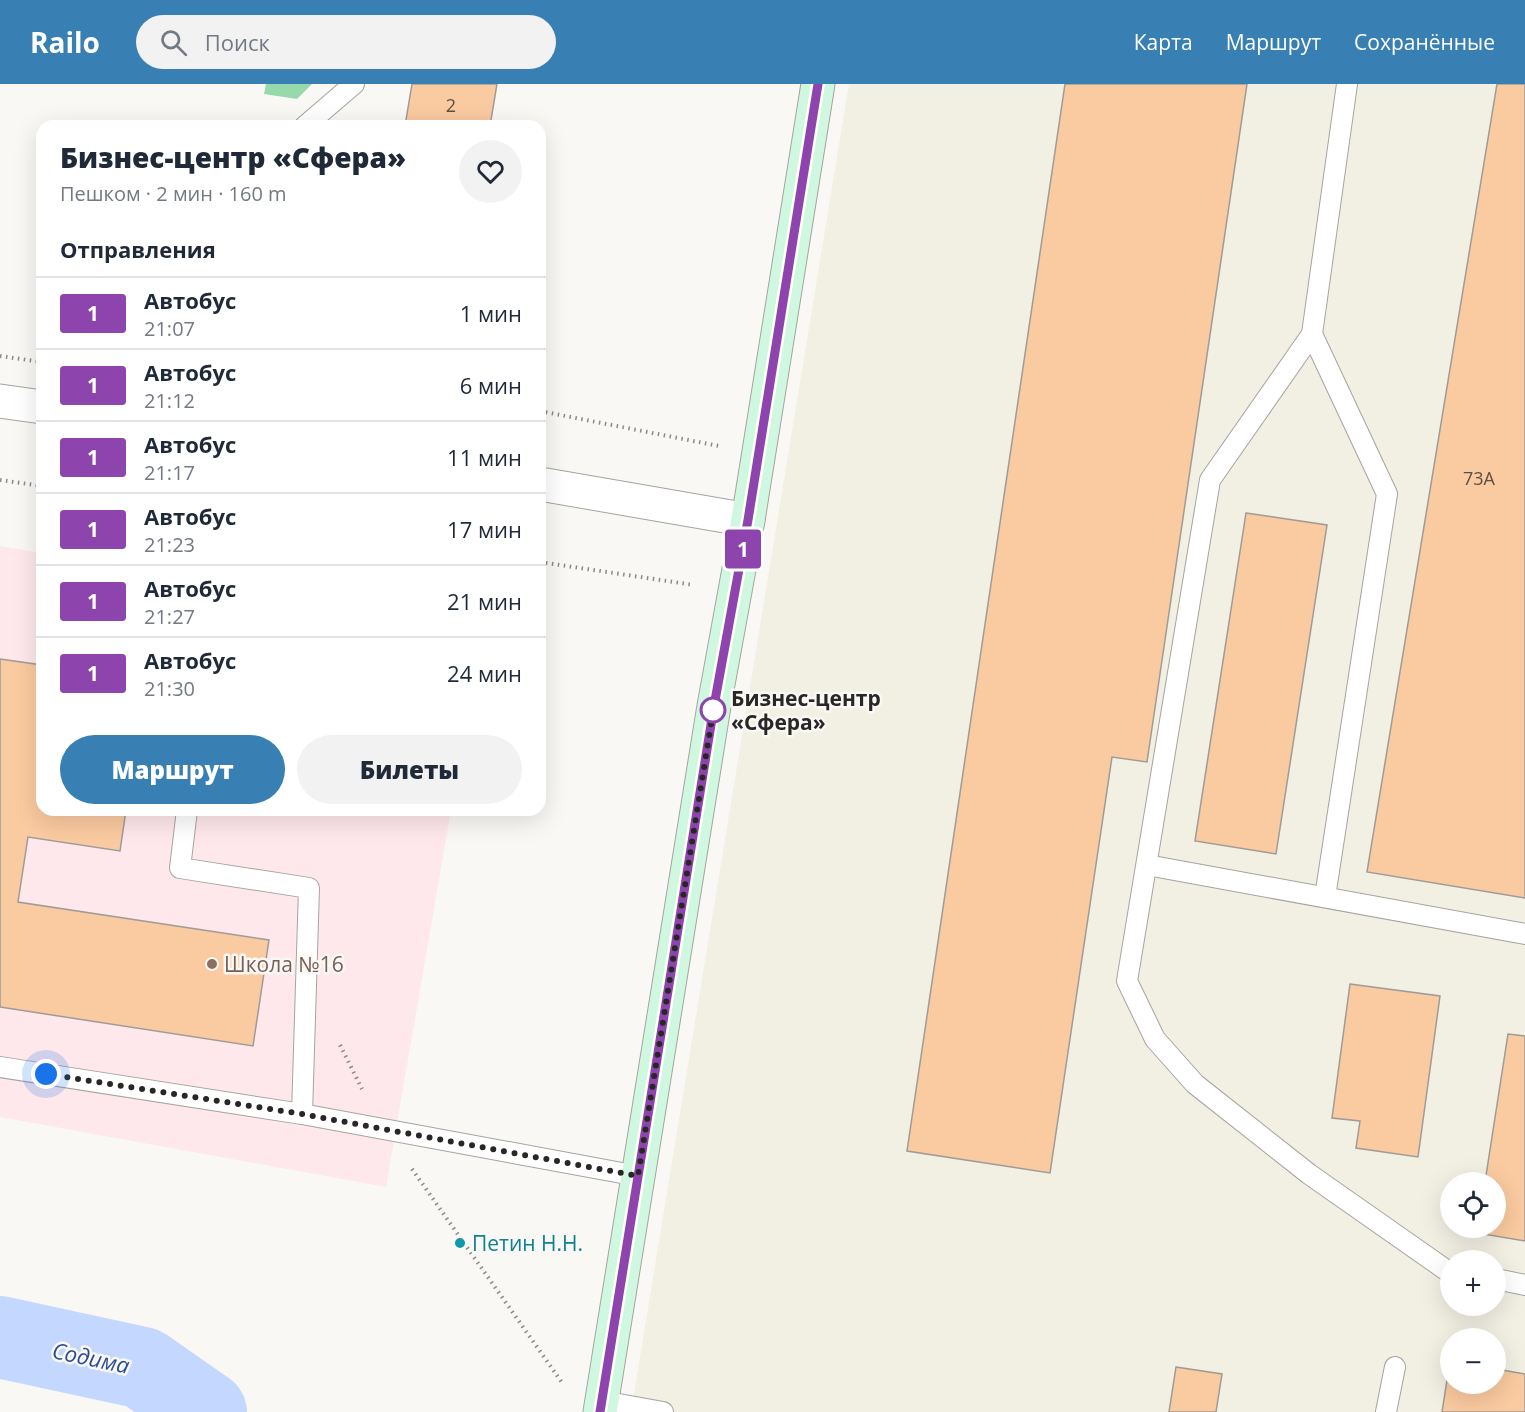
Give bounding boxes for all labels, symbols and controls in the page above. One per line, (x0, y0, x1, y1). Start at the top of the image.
search box (136, 15, 556, 69)
text: Railo (30, 23, 100, 61)
icon: search (157, 26, 190, 59)
text: Поиск (205, 27, 270, 57)
text: Карта (1134, 28, 1193, 56)
text: Маршрут (1226, 28, 1321, 56)
text: Сохранённые (1354, 28, 1495, 56)
house number: 2 (446, 93, 456, 117)
text: Бизнес-центр «Сфера» (60, 138, 406, 176)
button: heart (459, 140, 522, 203)
text: Пешком · 2 мин · 160 m (60, 180, 287, 207)
text: Отправления (60, 234, 216, 264)
text: Автобус (144, 285, 236, 315)
text: 1 мин (460, 298, 522, 328)
text: 1 (87, 299, 99, 327)
text: 21:07 (144, 315, 195, 342)
text: Автобус (144, 357, 236, 387)
text: 6 мин (460, 370, 522, 400)
text: 1 (87, 371, 99, 399)
text: 21:12 (144, 387, 195, 414)
text: Автобус (144, 429, 236, 459)
text: 11 мин (447, 442, 522, 472)
text: 1 (87, 443, 99, 471)
text: 21:17 (144, 459, 195, 486)
house number: 73А (1463, 466, 1496, 490)
text: Автобус (144, 501, 236, 531)
text: 17 мин (447, 514, 522, 544)
text: 1 (87, 515, 99, 543)
line badge: 1 (724, 530, 762, 568)
text: 21:23 (144, 531, 195, 558)
text: 1 (737, 535, 749, 563)
text: Автобус (144, 573, 236, 603)
text: 21 мин (447, 586, 522, 616)
text: 1 (87, 587, 99, 615)
text: 21:27 (144, 603, 195, 630)
text: Автобус (144, 645, 236, 675)
text: 24 мин (447, 658, 522, 688)
text: 1 (87, 659, 99, 687)
text: 21:30 (144, 675, 195, 702)
place label: Бизнес-центр «Сфера» (731, 684, 881, 736)
marker: Бизнес-центр «Сфера» (700, 697, 726, 723)
button: Маршрут (60, 735, 285, 804)
button: Билеты (297, 735, 522, 804)
place label: Школа №16 (224, 950, 344, 978)
marker: Школа №16 (205, 957, 219, 971)
your location (31, 1059, 61, 1089)
map controls (1440, 1172, 1506, 1394)
button: locate (1440, 1172, 1506, 1238)
place label: Петин Н.Н. (472, 1229, 583, 1257)
marker: Петин Н.Н. (453, 1236, 467, 1250)
button: + (1440, 1250, 1506, 1316)
button: − (1440, 1328, 1506, 1394)
water label: Содима (50, 1334, 132, 1380)

